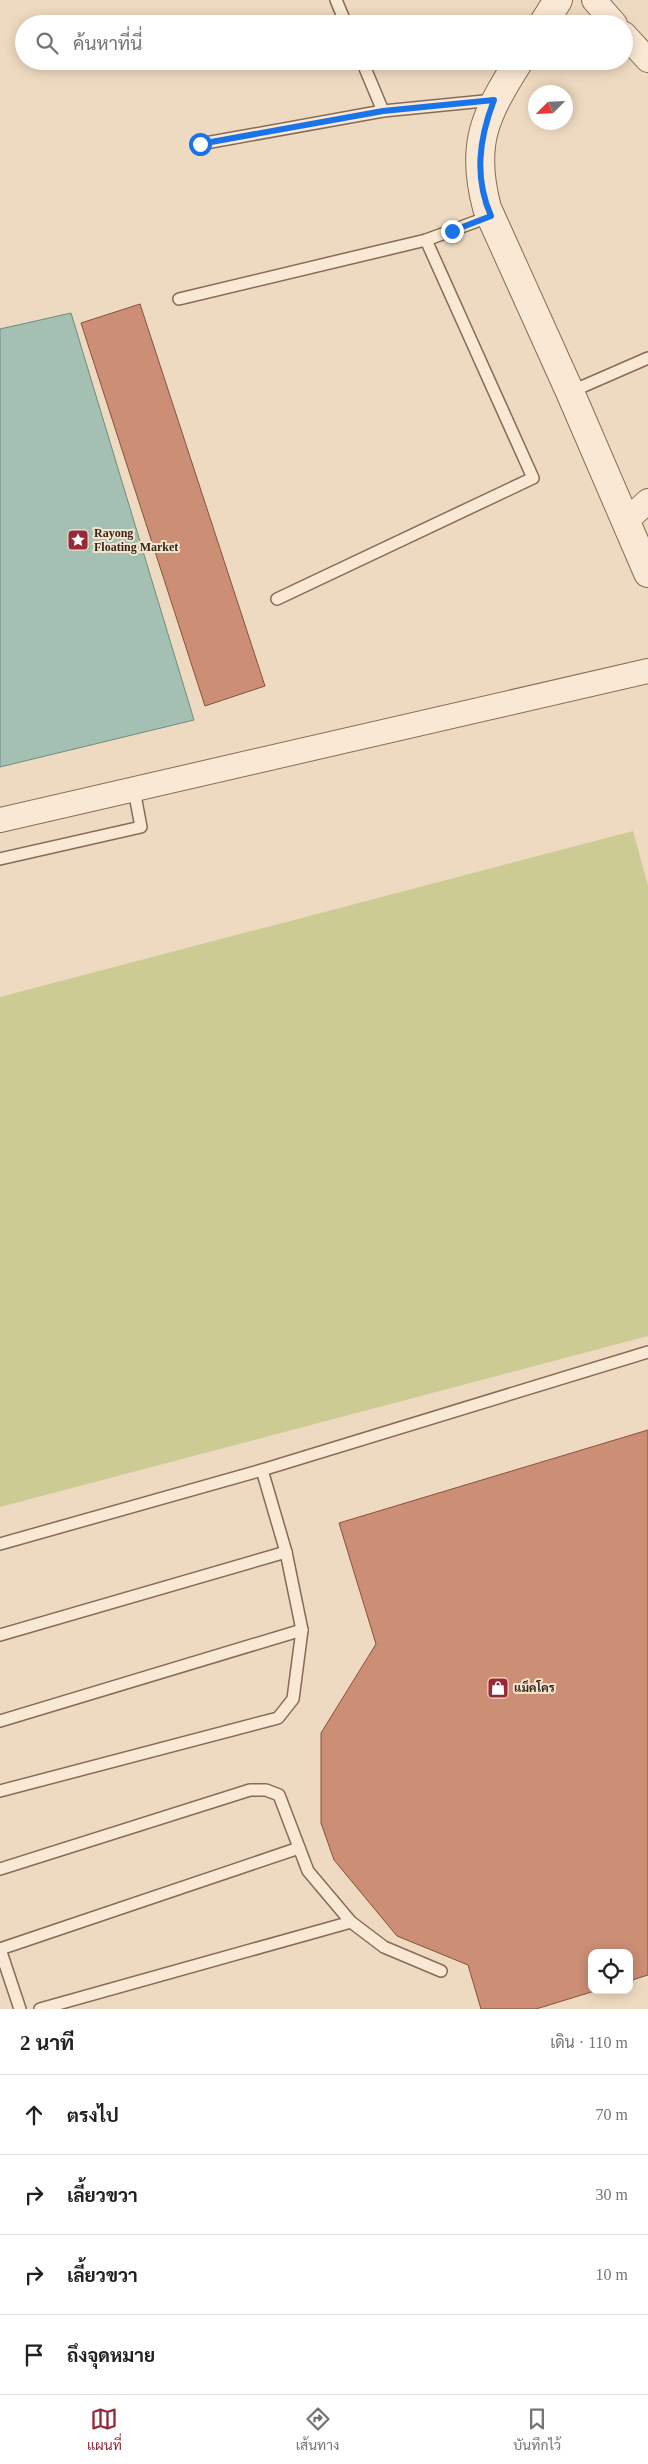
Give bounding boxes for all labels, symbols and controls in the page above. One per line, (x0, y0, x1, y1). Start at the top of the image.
search box (15, 15, 633, 70)
icon: search (33, 29, 61, 57)
text: ค้นหาที่นี่ (73, 33, 142, 54)
north arrow (528, 85, 573, 130)
route start (189, 133, 212, 156)
route end (441, 220, 464, 243)
place label: Rayong Floating Market (94, 526, 178, 554)
place icon: Rayong Floating Market (66, 528, 90, 552)
shop icon: แม็คโคร (486, 1676, 510, 1700)
place label: แม็คโคร (514, 1680, 555, 1695)
map controls (588, 1949, 633, 1994)
button: locate (588, 1949, 633, 1994)
text: 2 นาที (20, 2031, 74, 2055)
text: เดิน · 110 m (550, 2034, 628, 2051)
icon: ahead (20, 2101, 48, 2129)
text: ตรงไป (67, 2105, 119, 2126)
text: 70 m (596, 2106, 628, 2123)
icon: right (20, 2181, 48, 2209)
text: เลี้ยวขวา (67, 2185, 138, 2206)
text: 30 m (596, 2186, 628, 2203)
icon: right (20, 2261, 48, 2289)
text: เลี้ยวขวา (67, 2265, 138, 2286)
text: 10 m (596, 2266, 628, 2283)
icon: arrive (20, 2341, 48, 2369)
text: ถึงจุดหมาย (67, 2345, 155, 2366)
tab: แผนที่ (87, 2405, 122, 2454)
tab: เส้นทาง (296, 2405, 339, 2454)
tab: บันทึกไว้ (513, 2405, 561, 2454)

